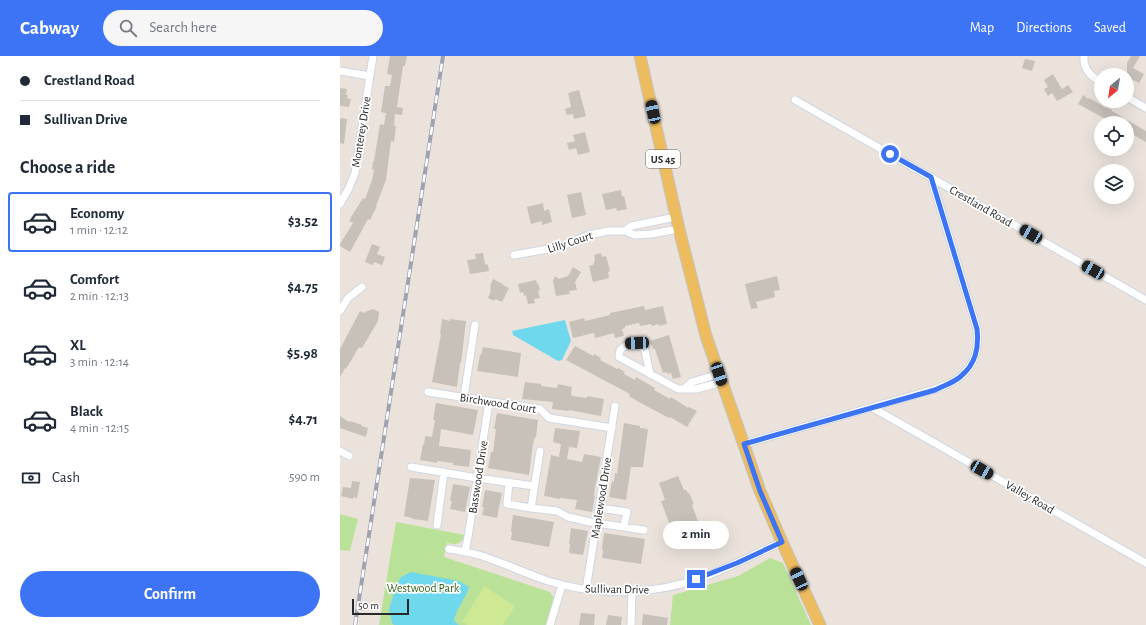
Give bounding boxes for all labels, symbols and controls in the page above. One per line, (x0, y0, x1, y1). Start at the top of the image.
search box (103, 10, 383, 46)
icon: search (117, 17, 139, 39)
text: Cabway (20, 19, 79, 38)
text: Search here (149, 20, 217, 35)
text: Map (970, 21, 994, 35)
text: Directions (1016, 21, 1072, 35)
text: Saved (1094, 21, 1126, 35)
north arrow (1094, 68, 1134, 108)
map controls (1094, 68, 1134, 204)
text: Crestland Road (44, 73, 135, 88)
street label: Monterey Drive (349, 96, 374, 169)
car (645, 99, 661, 125)
text: Sullivan Drive (44, 112, 127, 127)
button: locate (1094, 116, 1134, 156)
route start (881, 145, 899, 163)
road number: US 45 (646, 150, 680, 168)
text: Choose a ride (20, 159, 115, 177)
button: layers (1094, 164, 1134, 204)
street label: Crestland Road (948, 183, 1014, 229)
icon: car (22, 204, 58, 240)
text: Economy (70, 206, 124, 221)
text: $3.52 (288, 214, 318, 229)
car (1018, 223, 1044, 245)
text: 1 min · 12:12 (70, 224, 128, 237)
street label: Lilly Court (546, 229, 594, 256)
car (1080, 259, 1106, 281)
icon: car (22, 270, 58, 306)
text: Comfort (70, 272, 119, 287)
text: $4.75 (287, 280, 318, 295)
text: 2 min · 12:13 (70, 290, 129, 303)
icon: car (22, 336, 58, 372)
car (625, 337, 649, 349)
text: XL (70, 338, 86, 353)
text: $5.98 (287, 346, 318, 361)
text: 3 min · 12:14 (70, 356, 129, 369)
car (710, 361, 728, 387)
street label: Birchwood Court (459, 391, 537, 415)
icon: car (22, 402, 58, 438)
text: Black (70, 404, 103, 419)
text: $4.71 (288, 412, 318, 427)
text: 4 min · 12:15 (70, 422, 129, 435)
street label: Basswood Drive (466, 440, 490, 514)
street label: Maplewood Drive (589, 456, 613, 540)
car (969, 459, 995, 481)
icon: cash (20, 467, 42, 489)
text: Cash (52, 470, 80, 485)
text: 590 m (289, 471, 320, 484)
street label: Valley Road (1003, 478, 1056, 517)
callout: 2 min (663, 521, 729, 549)
text: 2 min (682, 528, 710, 541)
car (788, 566, 810, 592)
route end (687, 570, 705, 588)
button: Confirm (20, 571, 320, 617)
park label: Westwood Park (387, 582, 460, 594)
street label: Sullivan Drive (585, 582, 649, 596)
scale bar (352, 597, 409, 616)
text: 50 m (358, 600, 379, 611)

